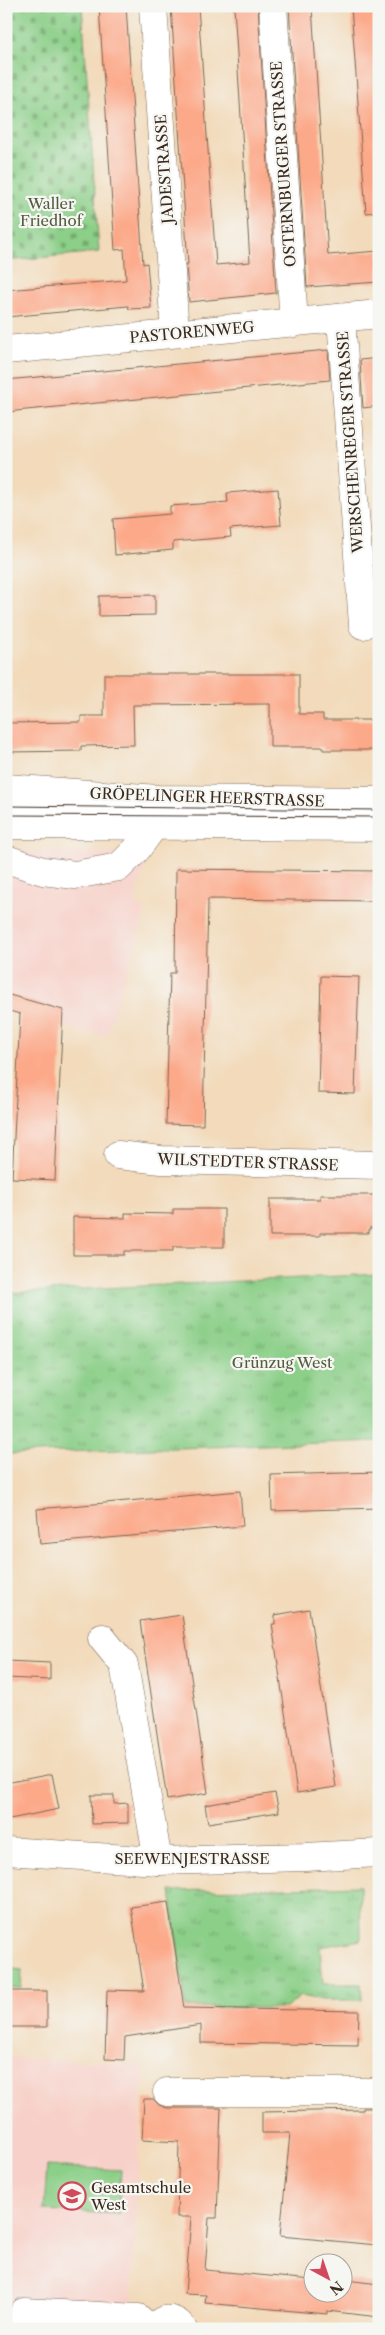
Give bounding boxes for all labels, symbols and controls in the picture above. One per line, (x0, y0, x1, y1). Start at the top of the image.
street label: OSTERNBURGER STRASSE (266, 60, 300, 268)
street label: JADESTRASSE (151, 114, 177, 226)
park label: Waller Friedhof (20, 194, 84, 230)
street label: PASTORENWEG (129, 317, 255, 347)
street label: WERSCHENREGER STRASSE (333, 330, 367, 555)
street label: GRÖPELINGER HEERSTRASSE (89, 783, 325, 811)
street label: WILSTEDTER STRASSE (156, 1149, 339, 1175)
park label: Grünzug West (232, 1353, 333, 1372)
street label: SEEWENJESTRASSE (114, 1849, 270, 1868)
place label: Gesamtschule West (90, 2178, 191, 2214)
school or university icon: Gesamtschule West (57, 2181, 87, 2211)
north arrow (302, 2252, 352, 2302)
text: N (326, 2277, 347, 2299)

